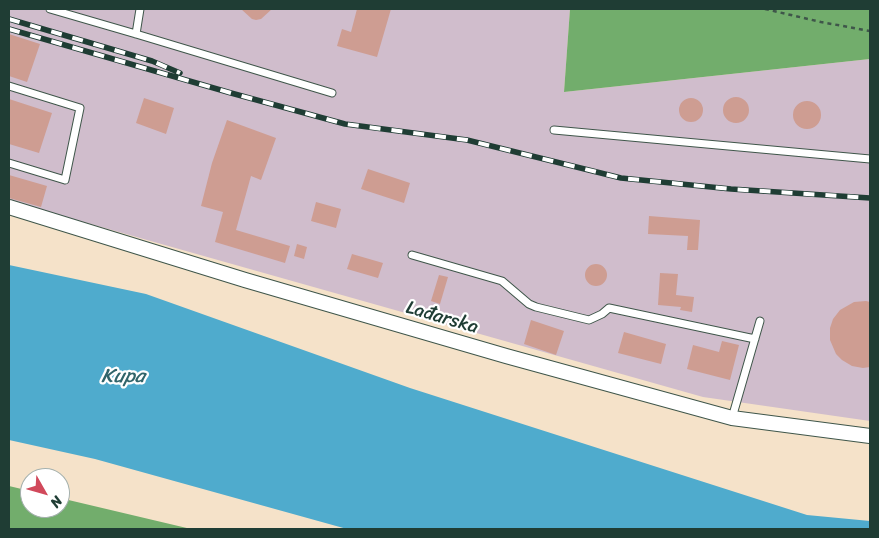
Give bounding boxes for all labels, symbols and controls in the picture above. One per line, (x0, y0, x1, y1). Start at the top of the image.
street label: Lađarska (403, 297, 481, 339)
water label: Kupa (101, 365, 145, 389)
north arrow (20, 468, 70, 518)
text: N (44, 490, 69, 513)

